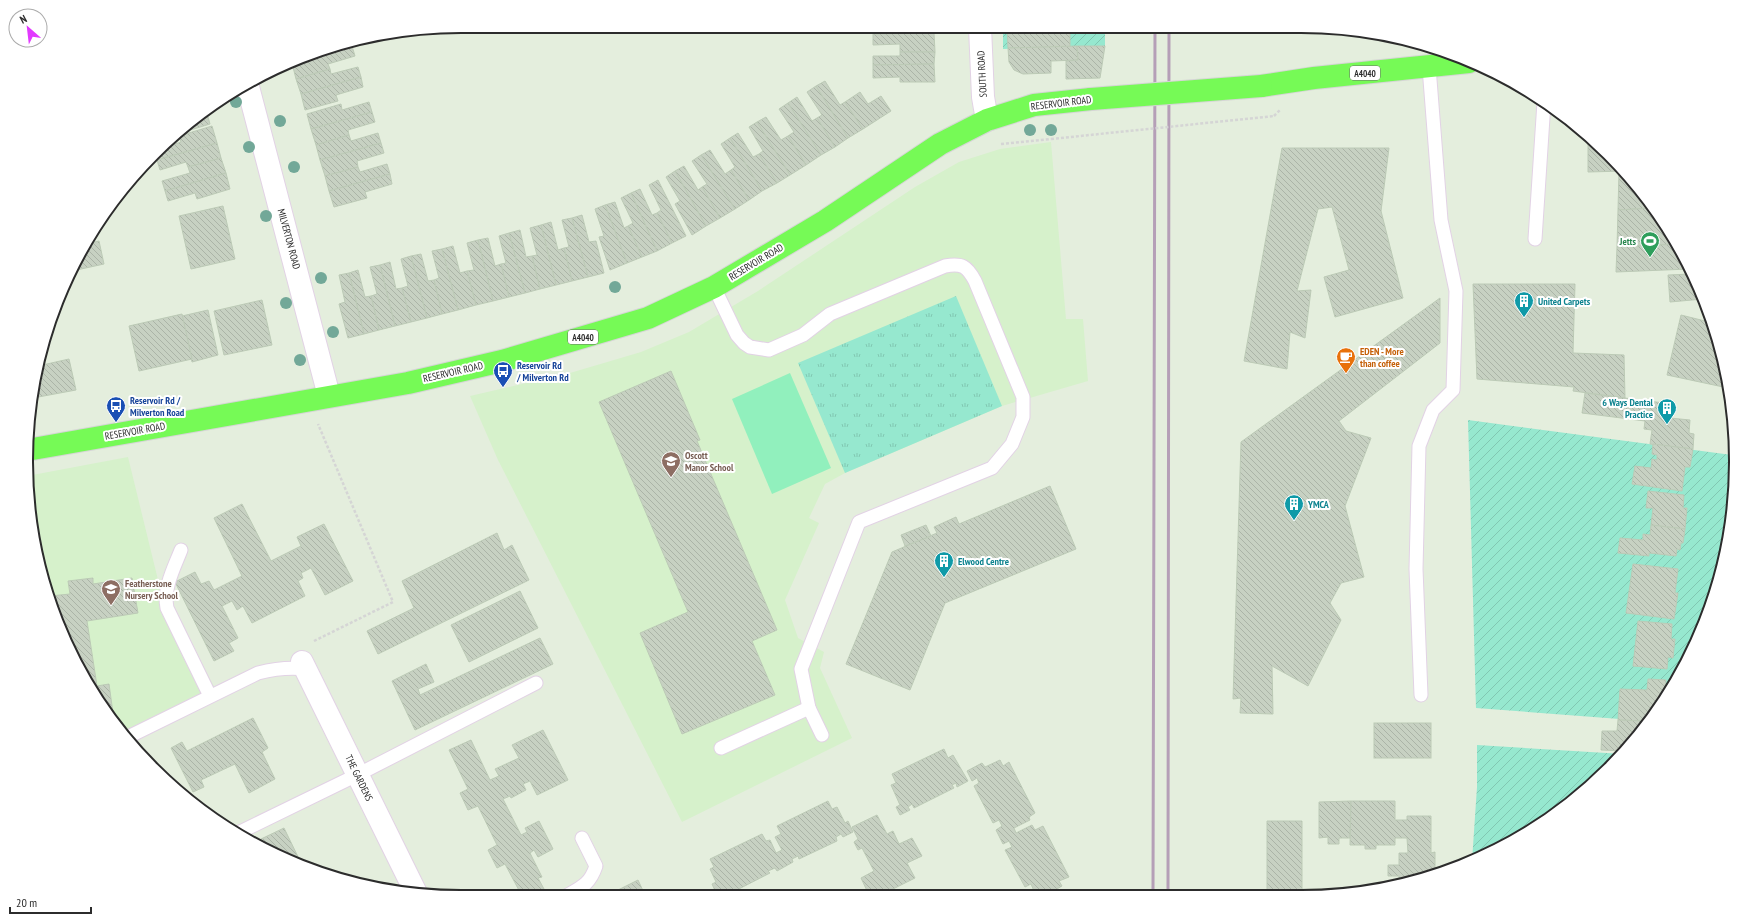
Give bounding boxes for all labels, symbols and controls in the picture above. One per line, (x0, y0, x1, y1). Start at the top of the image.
north arrow (8, 8, 48, 48)
text: N (17, 12, 29, 27)
street label: SOUTH ROAD (974, 50, 990, 98)
road number: A4040 (1350, 66, 1380, 80)
street label: RESERVOIR ROAD (1030, 93, 1092, 113)
street label: MILVERTON ROAD (275, 207, 303, 271)
sports icon: Jetts (1639, 230, 1661, 258)
place label: Jetts (1619, 235, 1636, 248)
street label: RESERVOIR ROAD (727, 241, 785, 283)
building icon: United Carpets (1513, 290, 1535, 318)
place label: United Carpets (1538, 295, 1591, 308)
road number: A4040 (568, 330, 598, 344)
place label: EDEN - More than coffee (1360, 345, 1404, 370)
cafe icon: EDEN - More than coffee (1335, 346, 1357, 374)
street label: RESERVOIR ROAD (422, 359, 484, 385)
place label: Reservoir Rd / Milverton Rd (516, 359, 569, 384)
bus stop icon: Reservoir Rd / Milverton Rd (492, 360, 514, 388)
place label: Reservoir Rd / Milverton Road (130, 394, 185, 419)
bus stop icon: Reservoir Rd / Milverton Road (105, 395, 127, 423)
place label: 6 Ways Dental Practice (1602, 396, 1654, 421)
building icon: 6 Ways Dental Practice (1656, 397, 1678, 425)
street label: RESERVOIR ROAD (104, 419, 166, 443)
place label: Oscott Manor School (685, 449, 734, 474)
school or university icon: Oscott Manor School (660, 450, 682, 478)
building icon: YMCA (1283, 493, 1305, 521)
place label: YMCA (1307, 498, 1330, 511)
building icon: Elwood Centre (933, 550, 955, 578)
place label: Elwood Centre (958, 555, 1009, 568)
place label: Featherstone Nursery School (125, 577, 179, 602)
school or university icon: Featherstone Nursery School (100, 578, 122, 606)
street label: THE GARDENS (342, 753, 376, 803)
scale bar (10, 889, 91, 915)
text: 20 m (16, 895, 37, 910)

